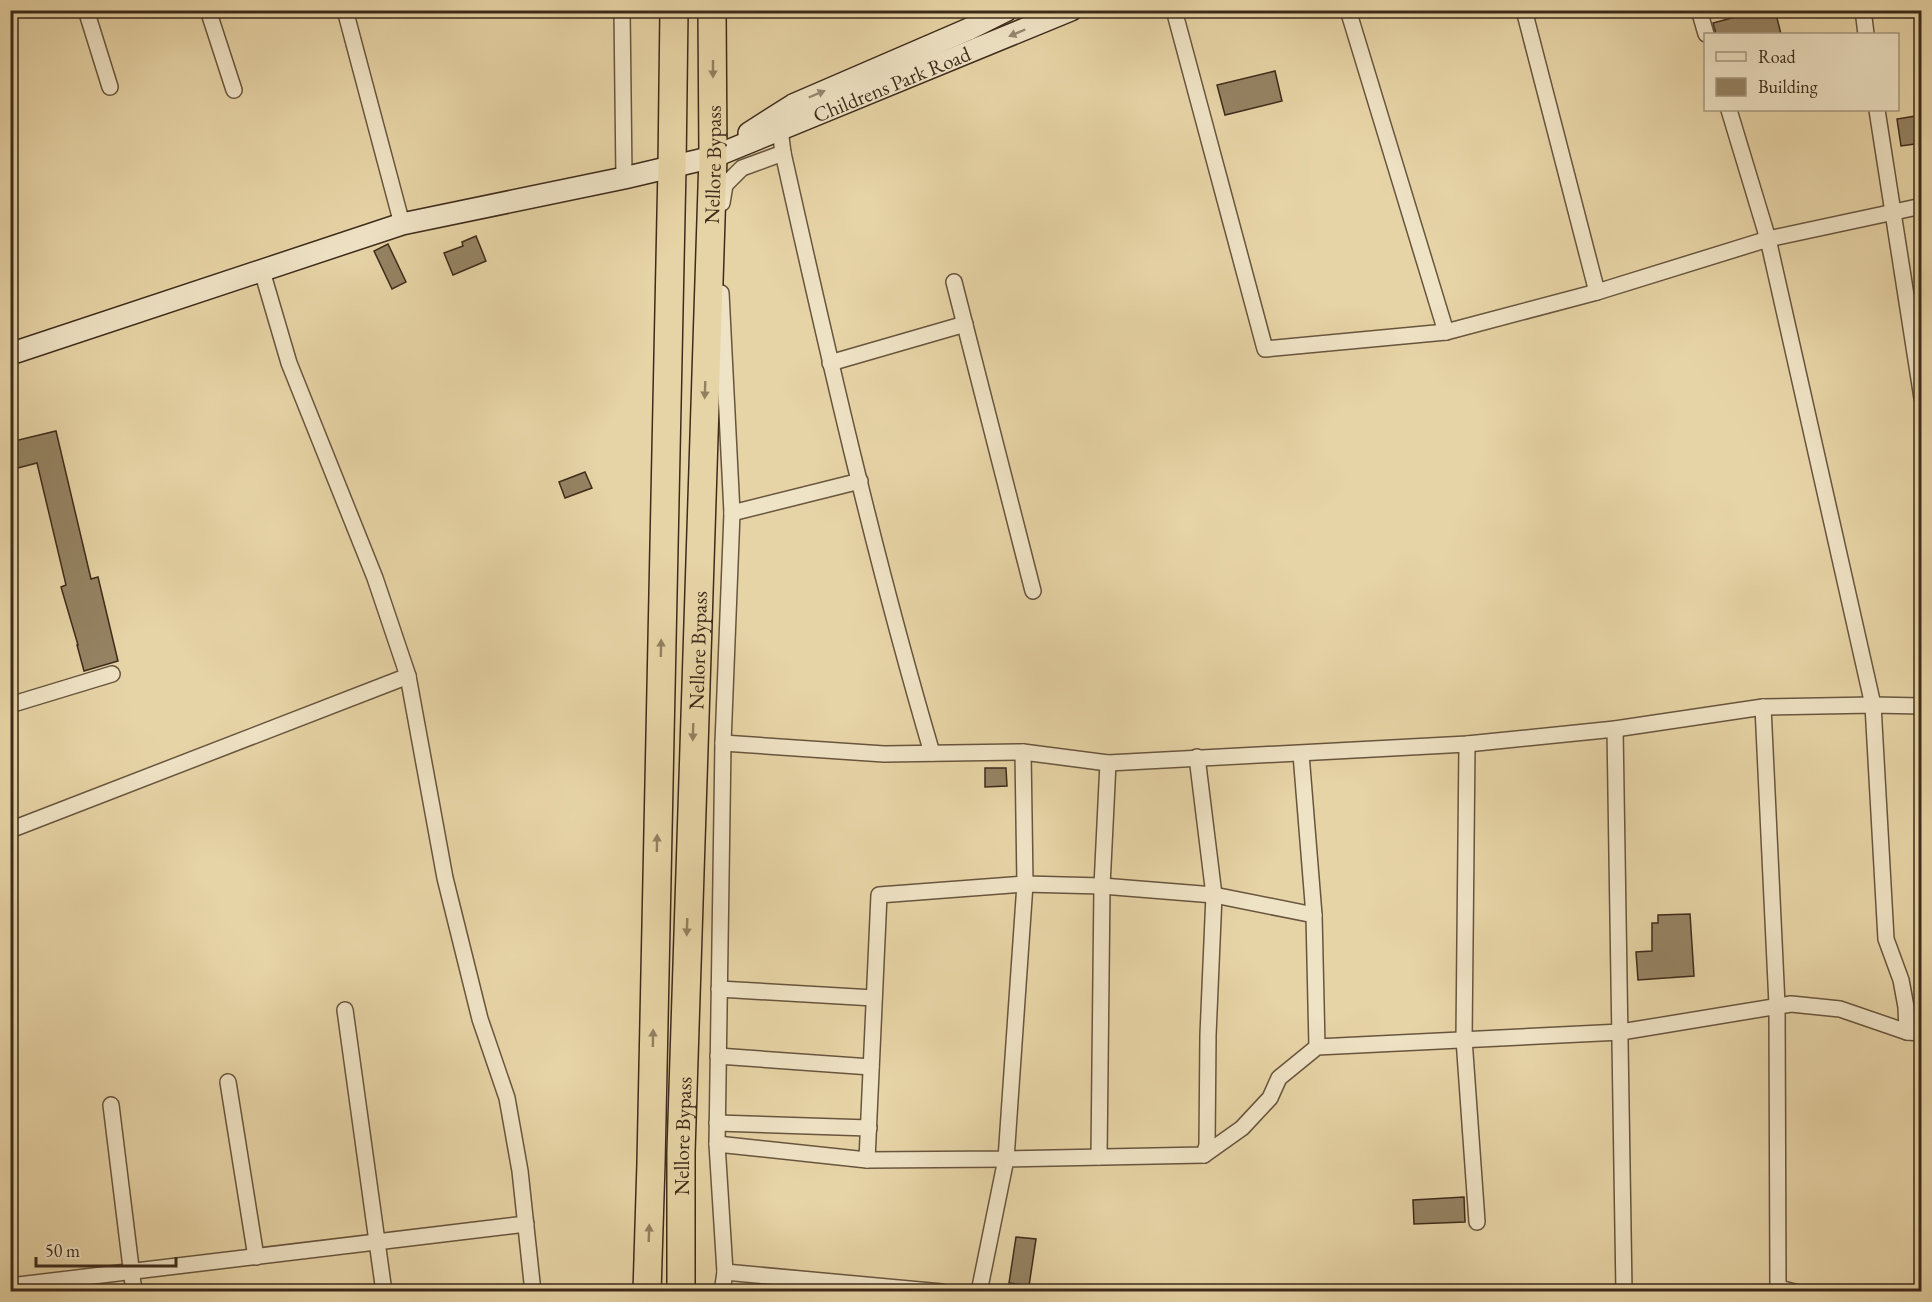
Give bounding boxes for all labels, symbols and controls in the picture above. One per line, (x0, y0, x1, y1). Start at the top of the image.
one-way arrow (1007, 28, 1025, 38)
legend (1704, 33, 1899, 111)
street label: Childrens Park Road (809, 39, 975, 128)
text: Road (1758, 45, 1797, 68)
one-way arrow (708, 59, 718, 78)
text: Building (1758, 75, 1818, 98)
one-way arrow (809, 90, 826, 99)
street label: Nellore Bypass (697, 105, 727, 224)
one-way arrow (701, 380, 710, 399)
street label: Nellore Bypass (682, 590, 713, 710)
one-way arrow (656, 639, 666, 658)
one-way arrow (688, 722, 698, 741)
one-way arrow (652, 834, 662, 853)
one-way arrow (682, 917, 692, 936)
one-way arrow (648, 1029, 658, 1048)
street label: Nellore Bypass (668, 1076, 697, 1195)
one-way arrow (644, 1224, 653, 1243)
scale bar (36, 1230, 176, 1268)
text: 50 m (45, 1239, 80, 1262)

